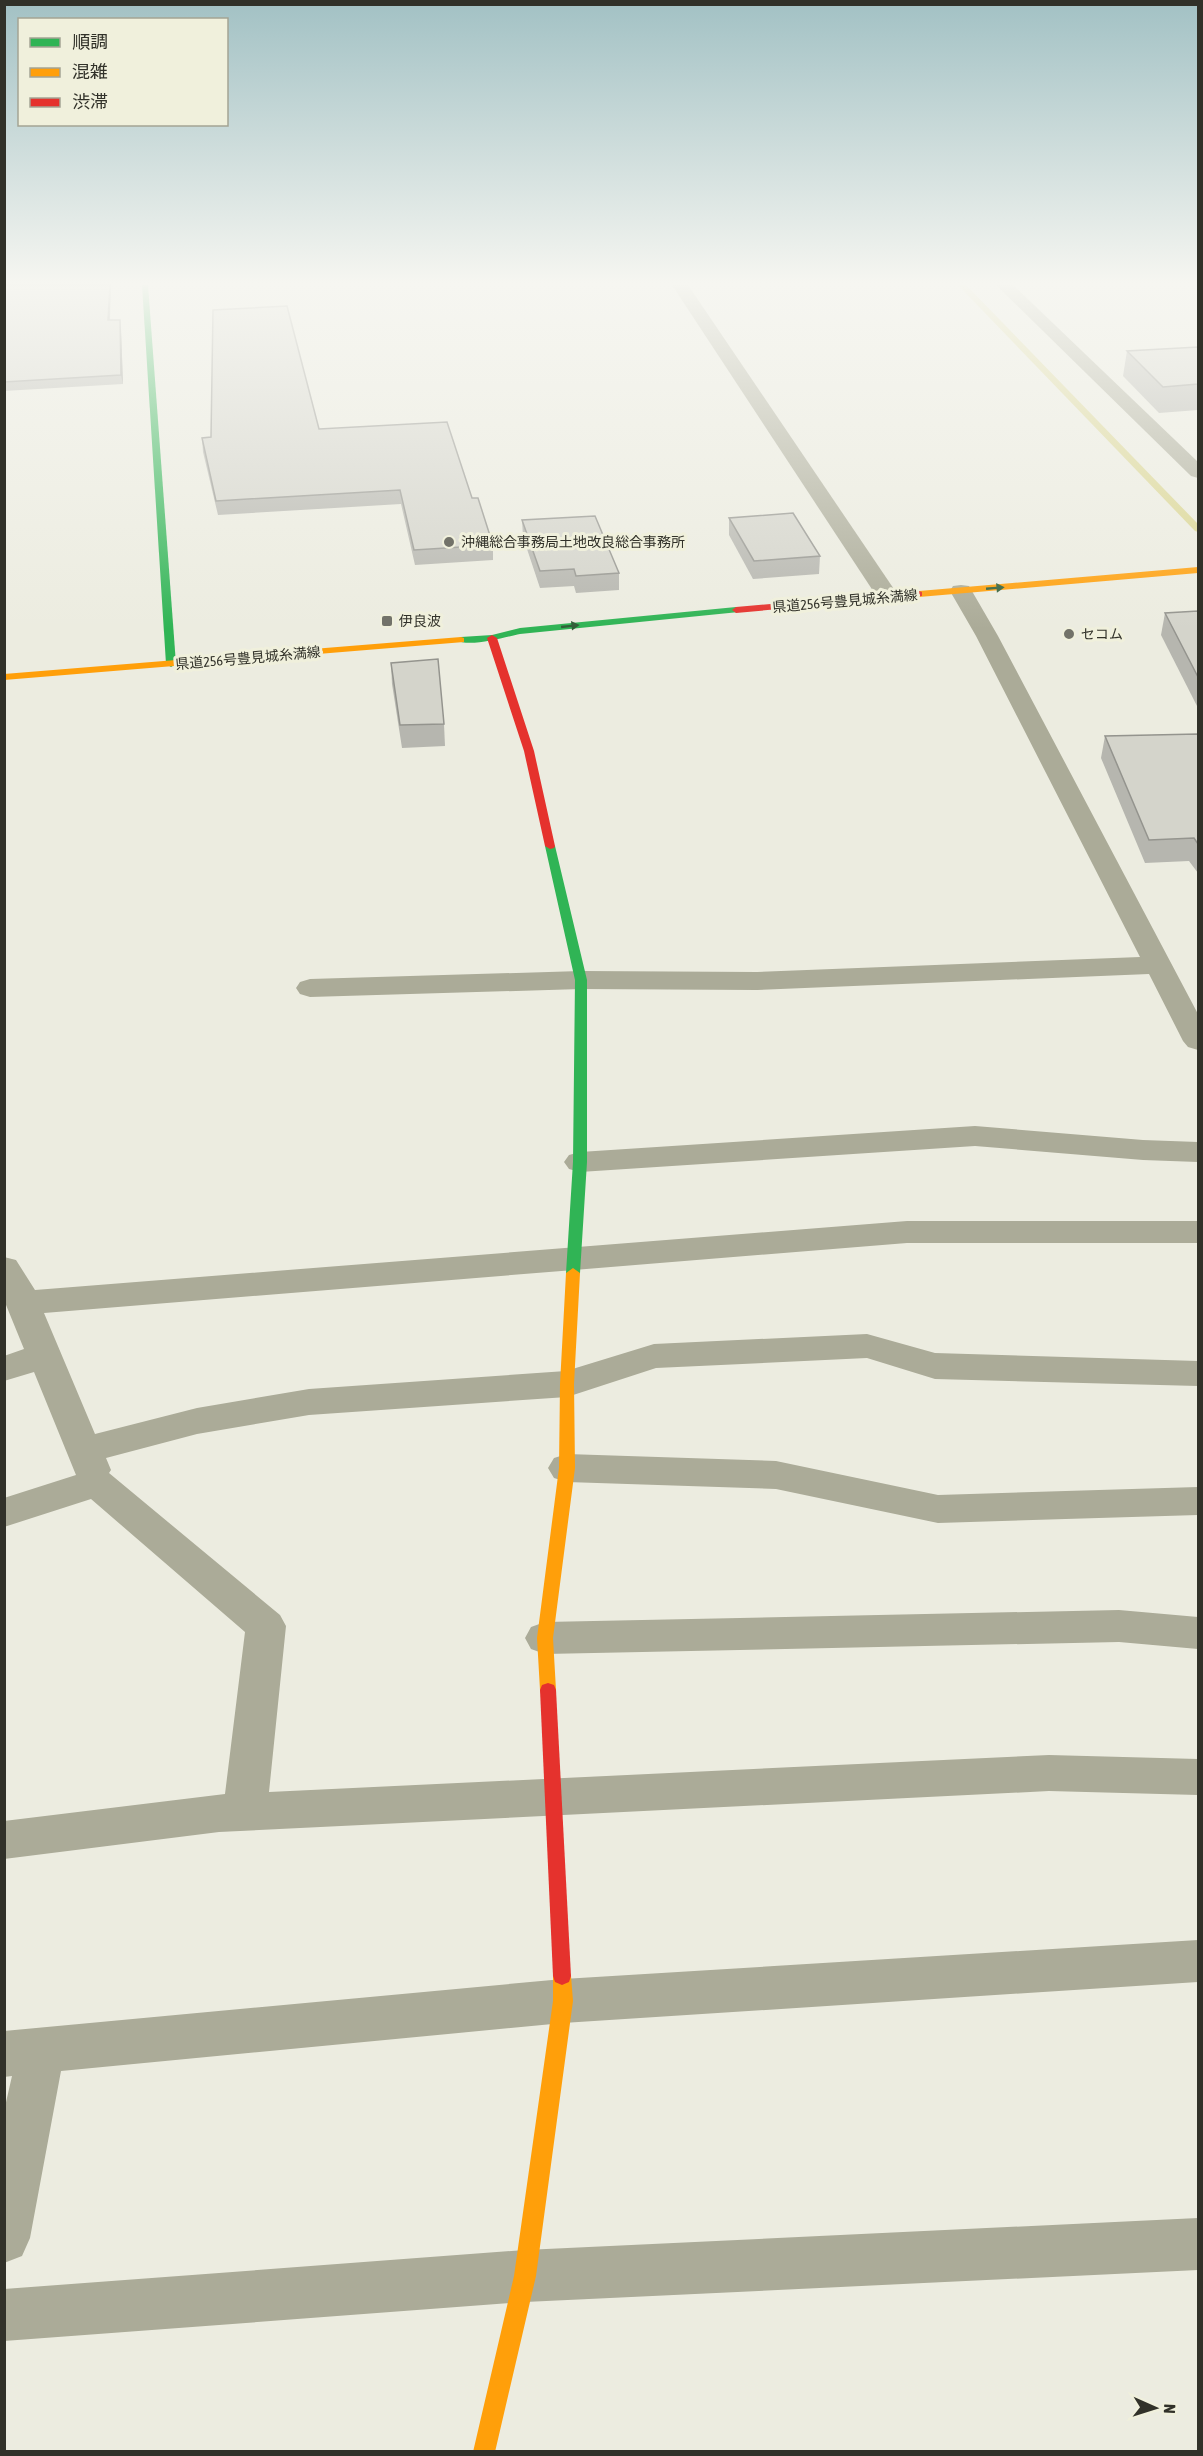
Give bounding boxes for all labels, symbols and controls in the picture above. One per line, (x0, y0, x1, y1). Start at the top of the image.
legend (18, 18, 228, 126)
text: 順調 (72, 31, 108, 52)
text: 混雑 (72, 61, 108, 82)
text: 渋滞 (72, 91, 108, 112)
place label: 沖縄総合事務局土地改良総合事務所 (461, 534, 685, 550)
marker: 沖縄総合事務局土地改良総合事務所 (442, 535, 456, 549)
one-way arrow (985, 583, 1004, 593)
street label: 県道256号豊見城糸満線 (772, 587, 918, 615)
place label: 伊良波 (399, 613, 441, 629)
marker: 伊良波 (380, 614, 394, 628)
one-way arrow (561, 621, 580, 631)
place label: セコム (1081, 626, 1123, 642)
marker: セコム (1062, 627, 1076, 641)
street label: 県道256号豊見城糸満線 (175, 644, 321, 672)
north arrow (1125, 2378, 1185, 2438)
text: N (1161, 2404, 1179, 2414)

